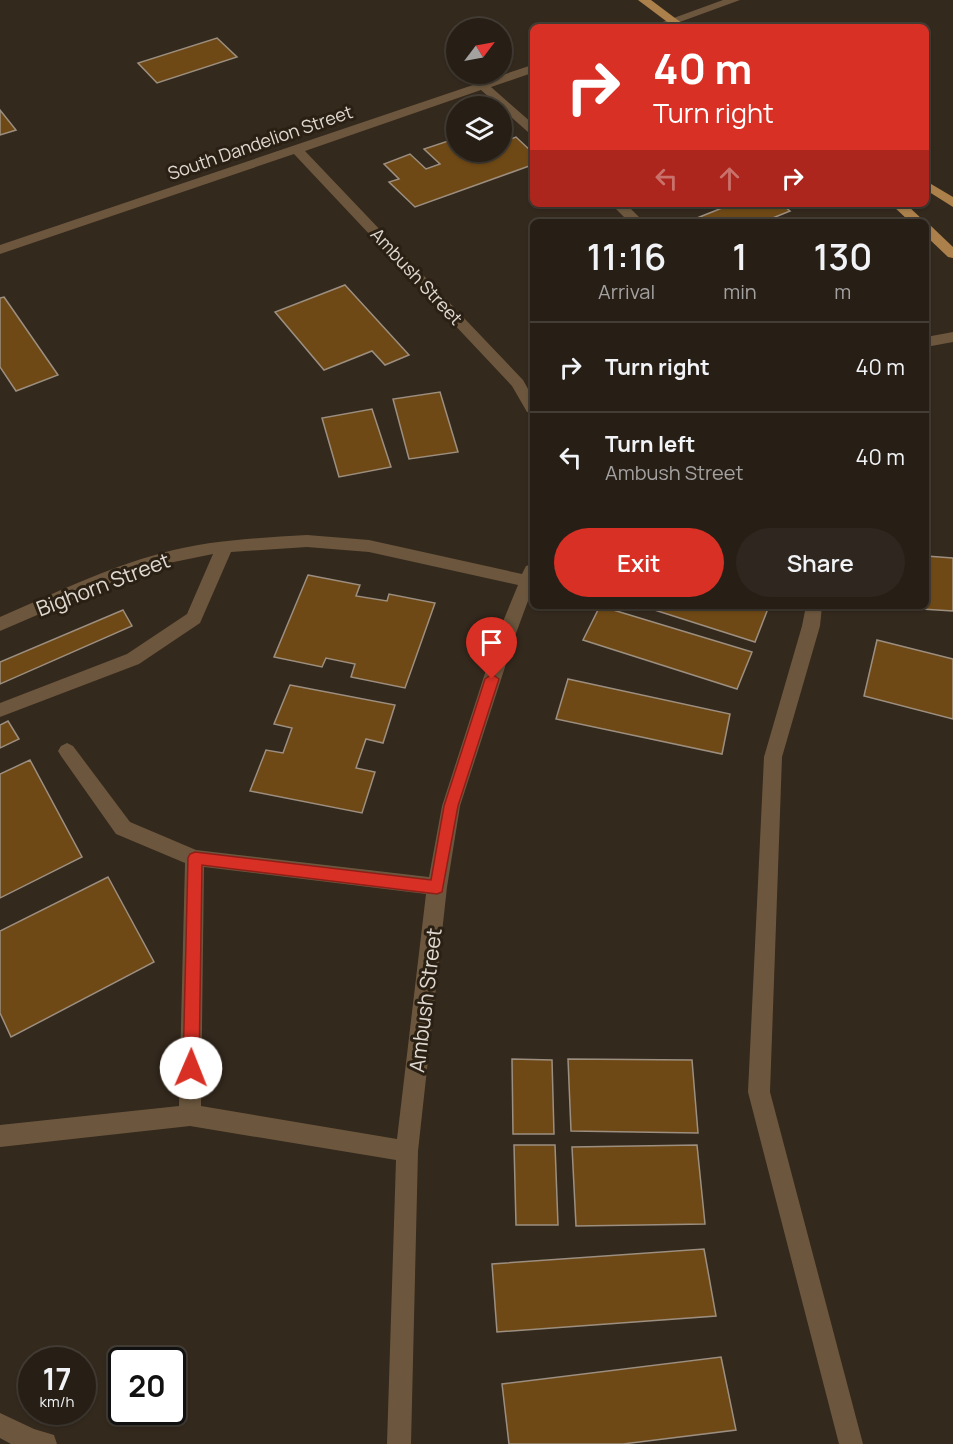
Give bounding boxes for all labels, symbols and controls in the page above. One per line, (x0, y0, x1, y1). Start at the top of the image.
north arrow (446, 18, 512, 84)
map controls (446, 18, 512, 162)
text: 40 m (653, 39, 752, 97)
icon: right (554, 48, 632, 126)
text: Turn right (653, 94, 774, 131)
button: layers (446, 96, 512, 162)
street label: South Dandelion Street (164, 99, 356, 185)
icon: left (650, 162, 683, 195)
icon: ahead (713, 162, 746, 195)
icon: right (776, 162, 809, 195)
street label: Ambush Street (366, 222, 468, 330)
text: 11:16 (587, 232, 666, 281)
text: 1 (732, 232, 748, 281)
text: 130 (813, 232, 872, 281)
text: Arrival (598, 278, 655, 305)
text: min (723, 278, 757, 305)
text: m (834, 278, 851, 305)
icon: right (554, 351, 587, 384)
text: Turn right (605, 352, 710, 382)
text: 40 m (856, 352, 905, 382)
text: Turn left (605, 429, 695, 459)
icon: left (554, 441, 587, 474)
text: 40 m (856, 442, 905, 472)
text: Ambush Street (605, 459, 743, 486)
button: Exit (554, 528, 724, 597)
button: Share (736, 528, 905, 597)
street label: Bighorn Street (32, 546, 174, 622)
pin (466, 617, 517, 679)
icon: arrive (475, 626, 508, 659)
street label: Ambush Street (402, 926, 448, 1074)
position arrow (159, 1036, 223, 1100)
speed limit sign: 20 (108, 1347, 186, 1425)
text: 17 (42, 1358, 72, 1399)
text: km/h (40, 1391, 74, 1412)

